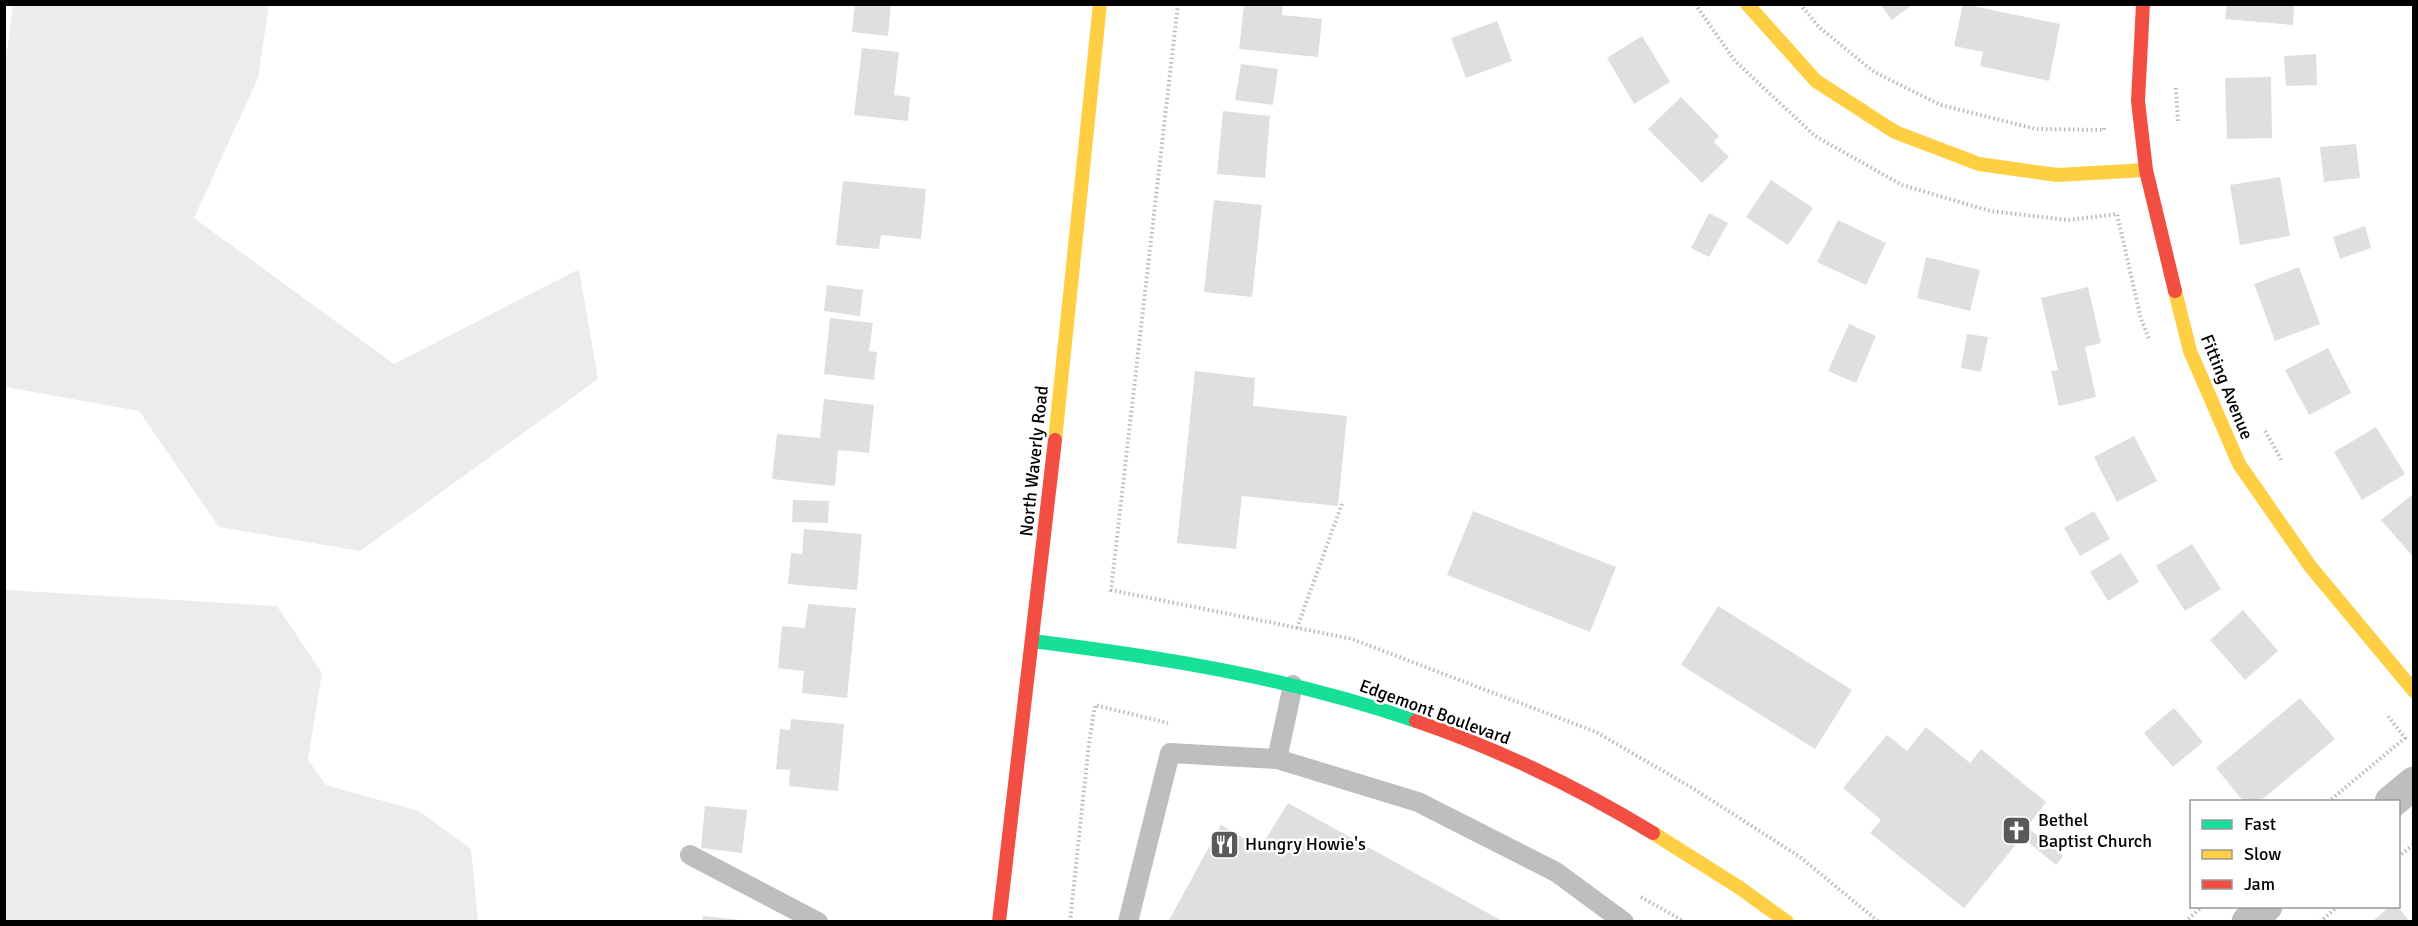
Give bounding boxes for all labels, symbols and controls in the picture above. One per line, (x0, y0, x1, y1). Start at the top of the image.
street label: Fitting Avenue (2196, 331, 2258, 443)
street label: North Waverly Road (1015, 384, 1053, 538)
street label: Edgemont Boulevard (1356, 674, 1514, 750)
legend (2190, 800, 2400, 908)
place label: Bethel Baptist Church (2038, 809, 2152, 852)
text: Fast (2244, 813, 2276, 835)
church icon: Bethel Baptist Church (2001, 814, 2033, 846)
restaurant icon: Hungry Howie's (1208, 828, 1240, 860)
place label: Hungry Howie's (1245, 833, 1366, 855)
text: Slow (2244, 843, 2281, 865)
text: Jam (2244, 873, 2275, 895)

